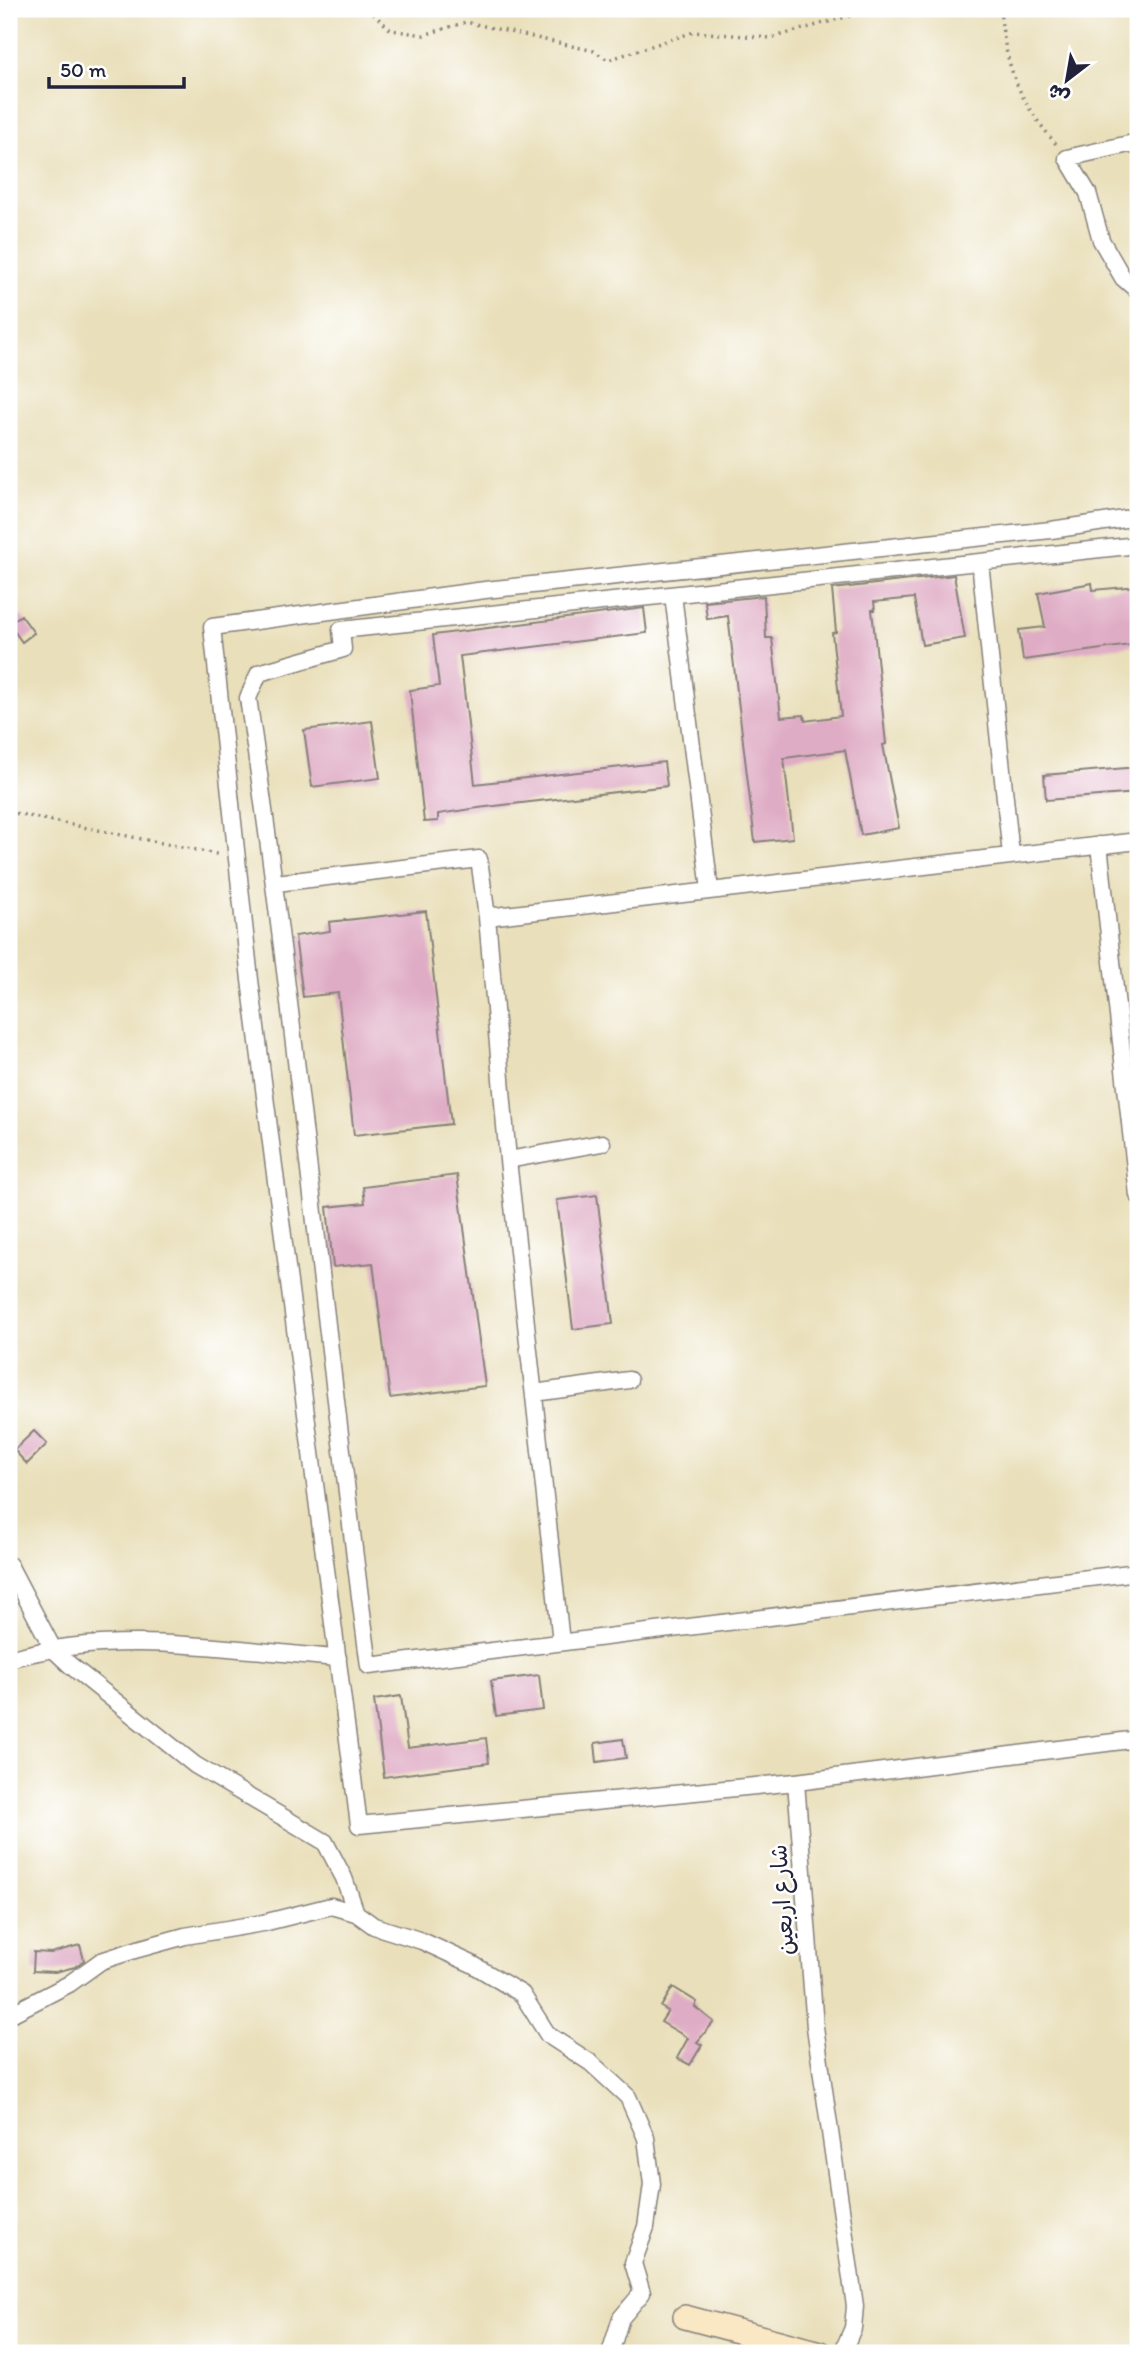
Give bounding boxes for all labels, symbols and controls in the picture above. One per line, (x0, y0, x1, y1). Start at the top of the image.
scale bar (49, 46, 184, 90)
north arrow (1032, 46, 1102, 116)
text: 50 m (60, 57, 107, 82)
text: ش (1044, 79, 1073, 109)
street label: شارع اربعين (764, 1844, 802, 1956)

